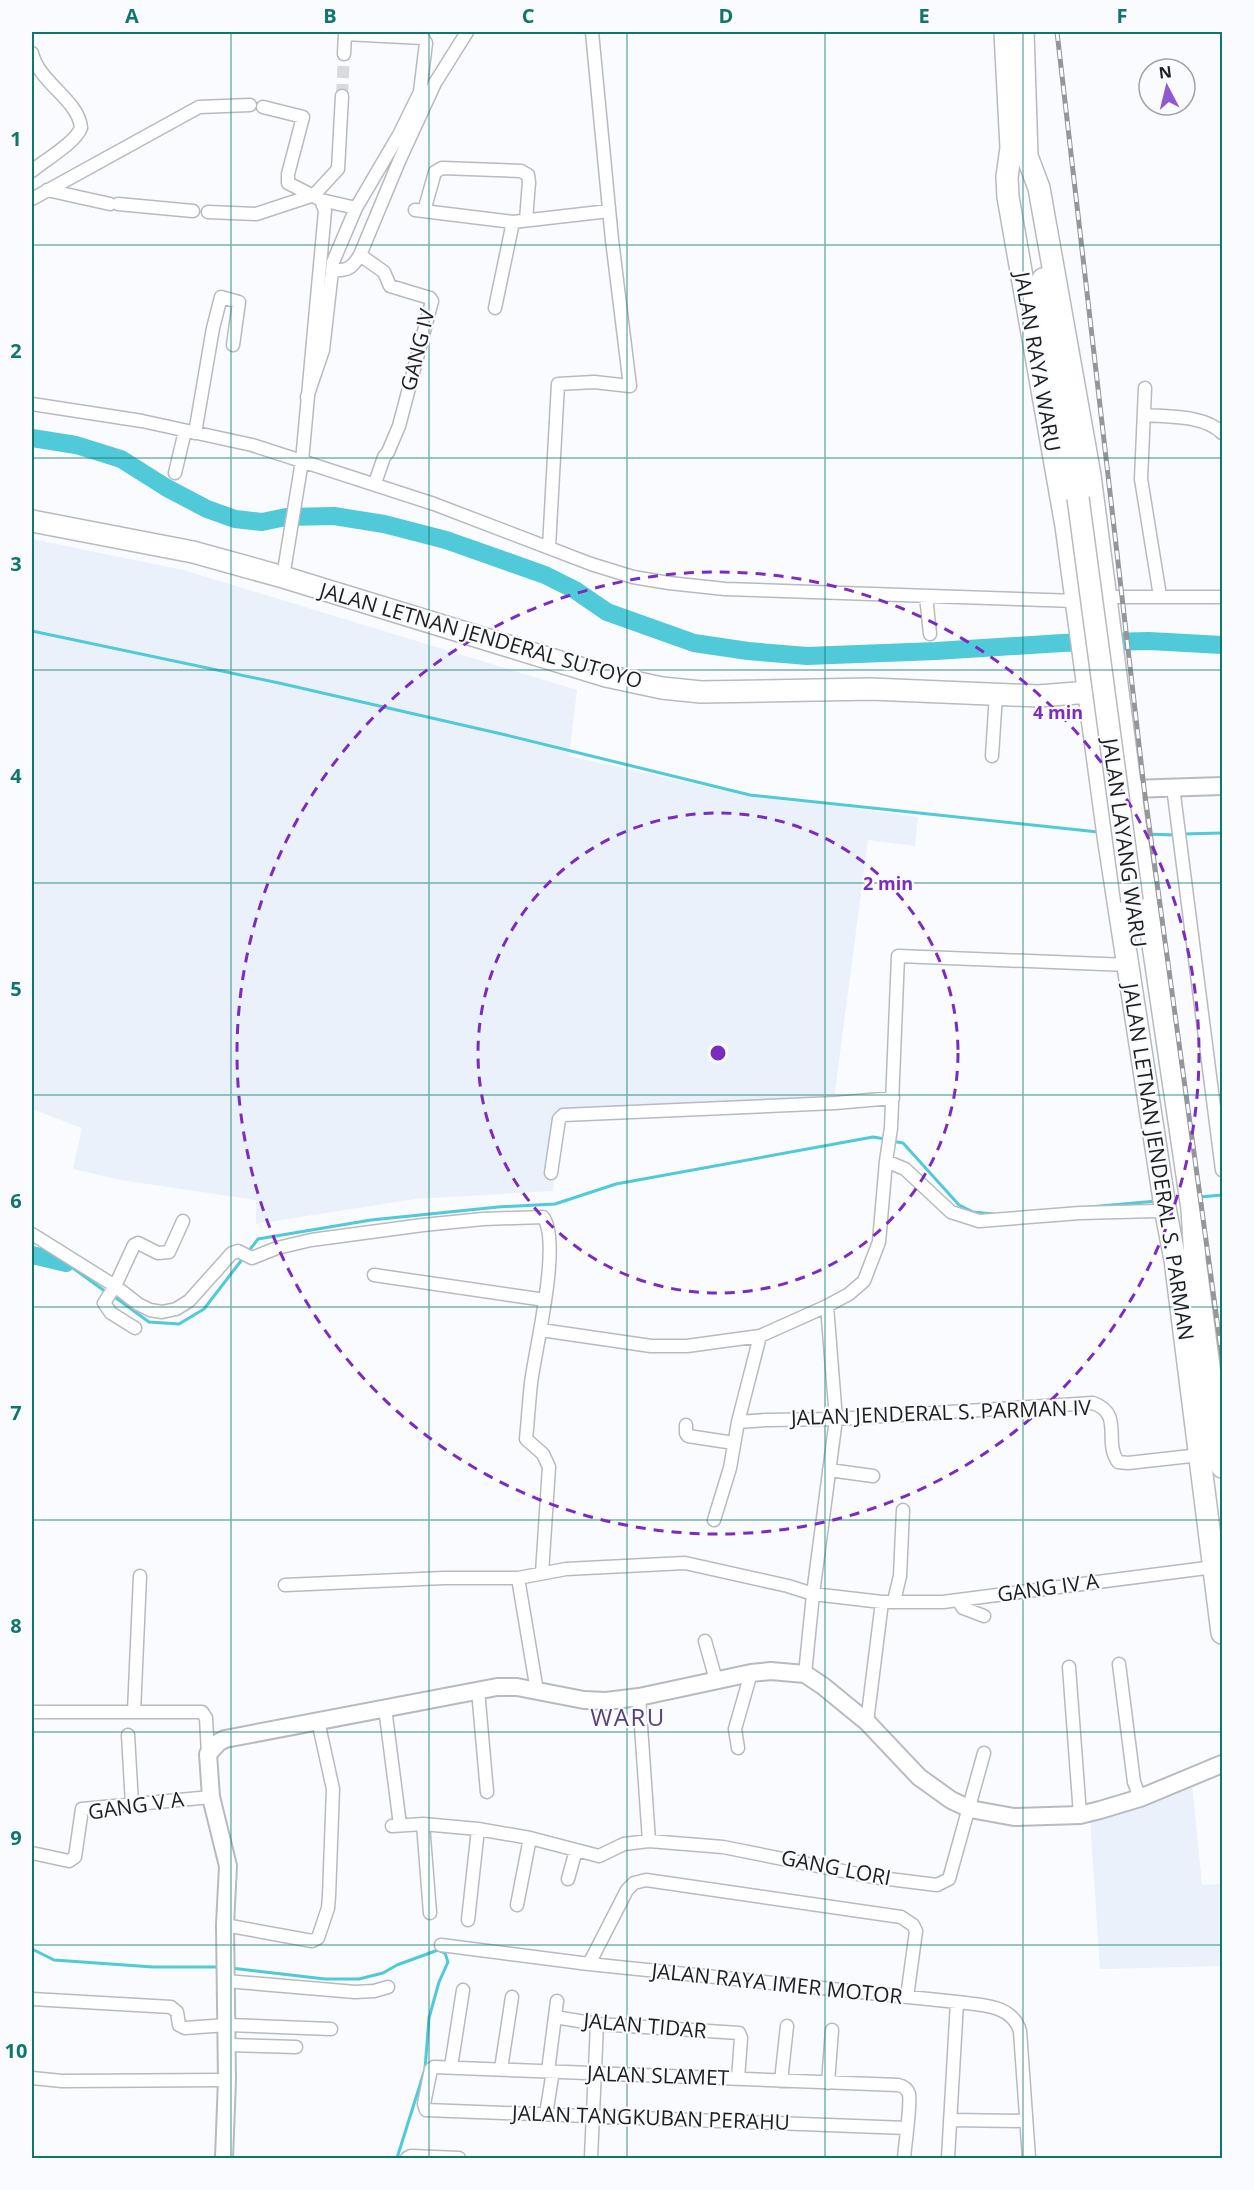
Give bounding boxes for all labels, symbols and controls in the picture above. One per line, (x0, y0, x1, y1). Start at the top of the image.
text: A (125, 2, 139, 29)
text: B (323, 2, 337, 29)
text: C (522, 2, 535, 29)
text: D (719, 2, 733, 29)
text: E (918, 2, 930, 29)
text: F (1117, 2, 1127, 29)
north arrow (1137, 57, 1197, 117)
text: N (1157, 60, 1173, 84)
text: 1 (10, 125, 22, 152)
street label: JALAN RAYA WARU (1008, 268, 1068, 454)
street label: GANG IV (393, 305, 441, 394)
text: 2 (10, 337, 22, 364)
text: 3 (10, 550, 22, 577)
street label: JALAN LETNAN JENDERAL SUTOYO (315, 575, 646, 695)
text: 4 min (1033, 700, 1083, 724)
street label: JALAN LAYANG WARU (1096, 734, 1154, 949)
text: 4 (10, 762, 22, 789)
text: 2 min (863, 871, 913, 895)
text: 5 (10, 975, 22, 1002)
street label: JALAN LETNAN JENDERAL S. PARMAN (1117, 979, 1201, 1342)
centre of rings (708, 1043, 728, 1063)
text: 6 (10, 1187, 22, 1214)
street label: JALAN JENDERAL S. PARMAN IV (788, 1393, 1092, 1431)
text: 7 (10, 1399, 22, 1426)
street label: GANG IV A (995, 1566, 1101, 1608)
text: 8 (10, 1612, 22, 1639)
district label: WARU (590, 1700, 666, 1733)
street label: GANG V A (86, 1784, 186, 1826)
text: 9 (10, 1824, 22, 1851)
street label: GANG LORI (779, 1843, 893, 1891)
street label: JALAN RAYA IMER MOTOR (648, 1956, 904, 2010)
street label: JALAN TIDAR (580, 2006, 708, 2044)
text: 10 (5, 2037, 27, 2064)
street label: JALAN SLAMET (584, 2058, 730, 2091)
street label: JALAN TANGKUBAN PERAHU (510, 2098, 790, 2136)

